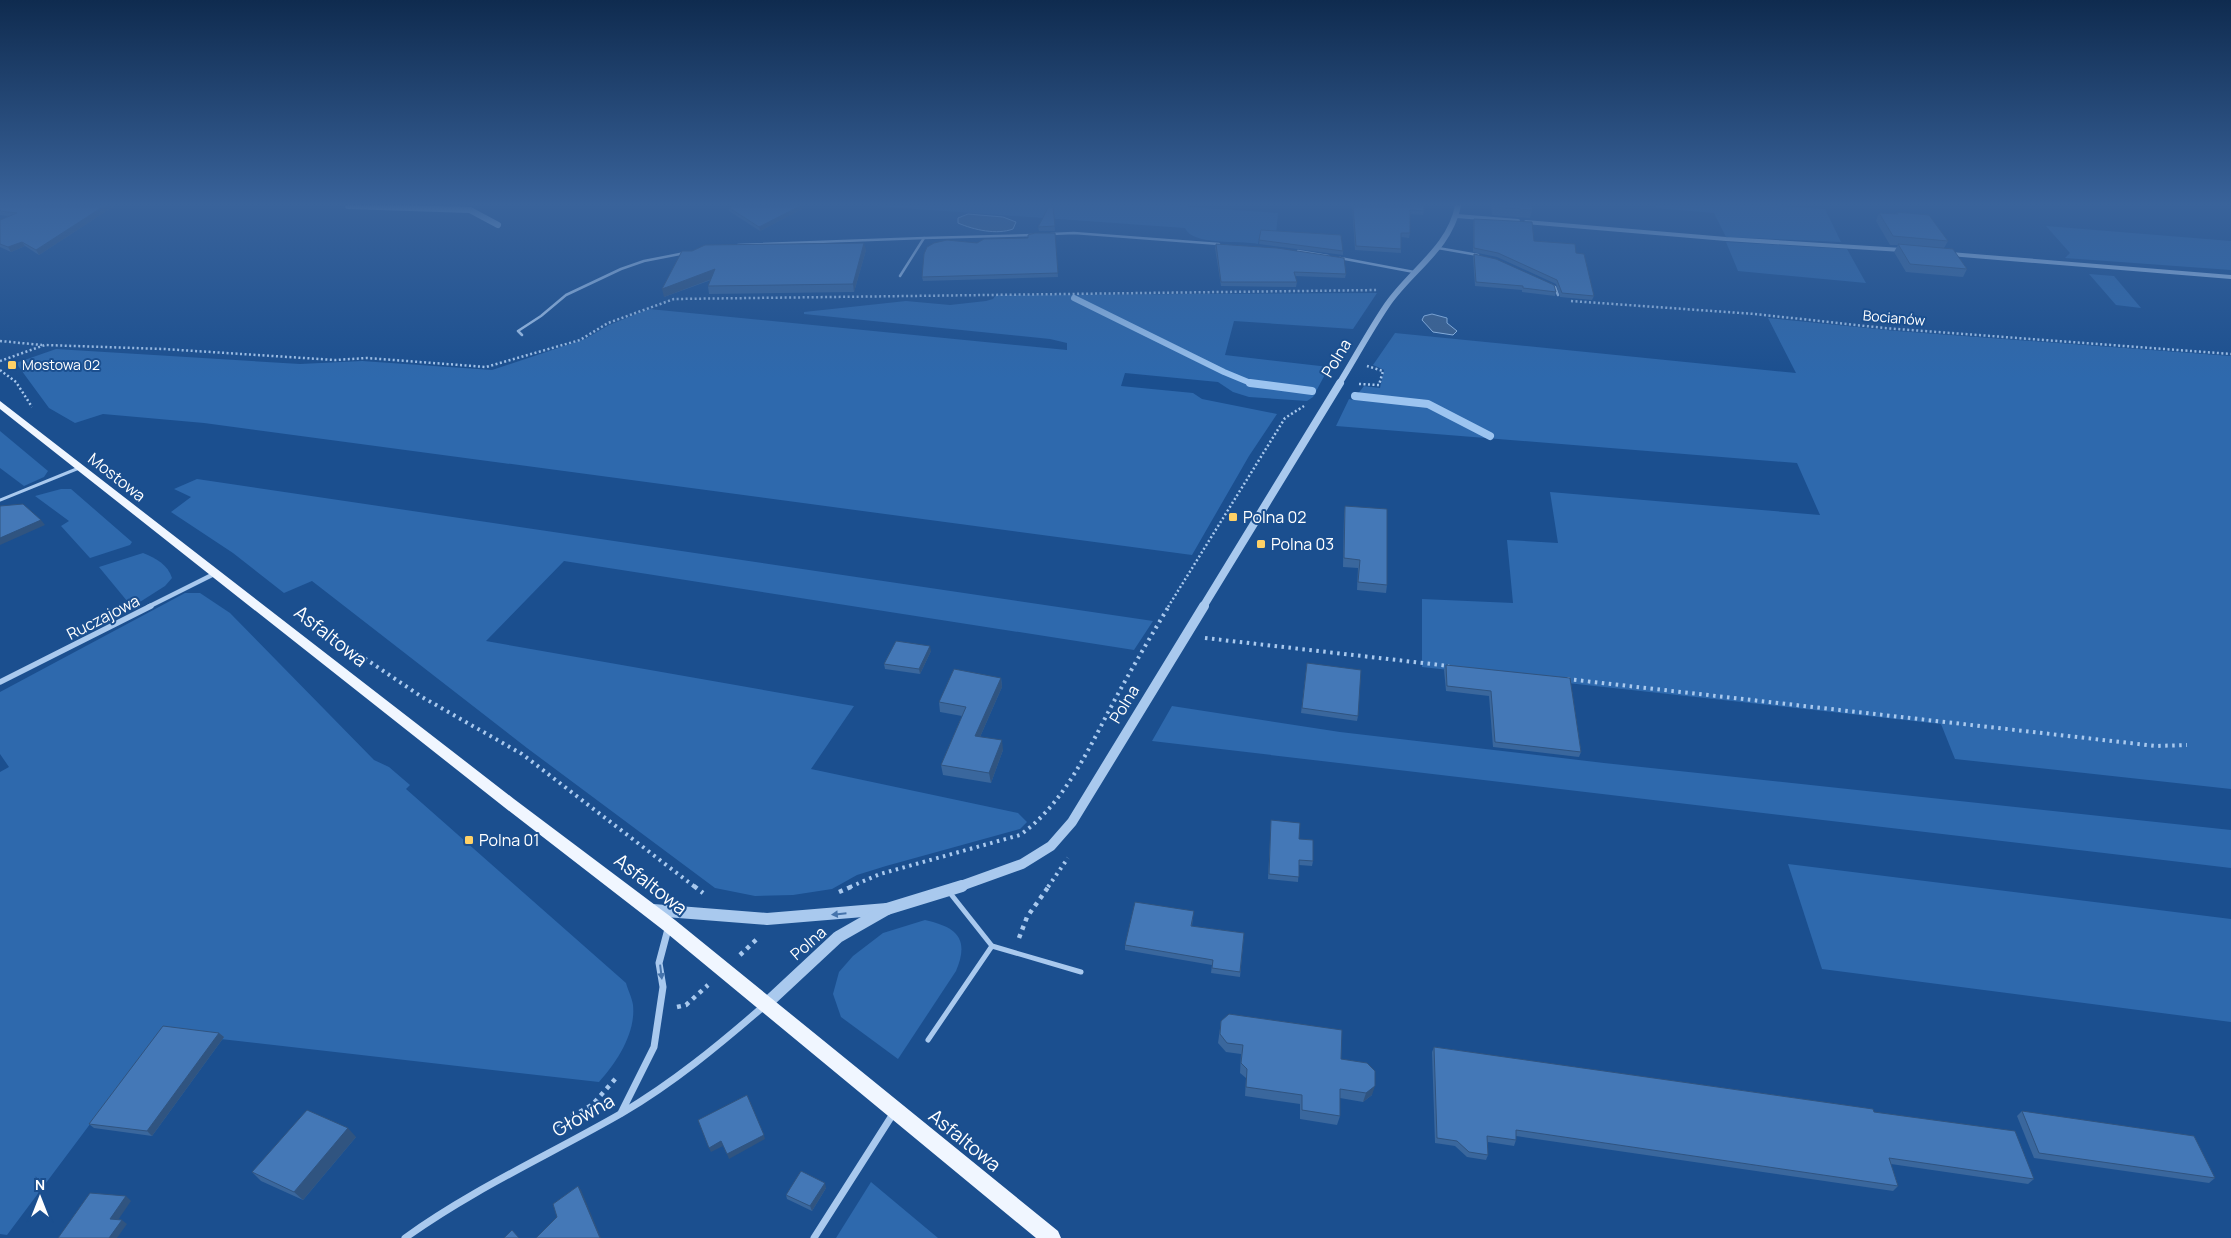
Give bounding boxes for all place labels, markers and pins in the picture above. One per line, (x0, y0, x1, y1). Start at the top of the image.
place label: Mostowa 02 (22, 355, 100, 374)
marker: Mostowa 02 (6, 359, 18, 371)
place label: Polna 02 (1243, 506, 1306, 528)
marker: Polna 02 (1227, 511, 1239, 523)
place label: Polna 03 (1271, 533, 1334, 555)
marker: Polna 03 (1255, 538, 1267, 550)
place label: Polna 01 (479, 829, 539, 851)
marker: Polna 01 (463, 834, 475, 846)

